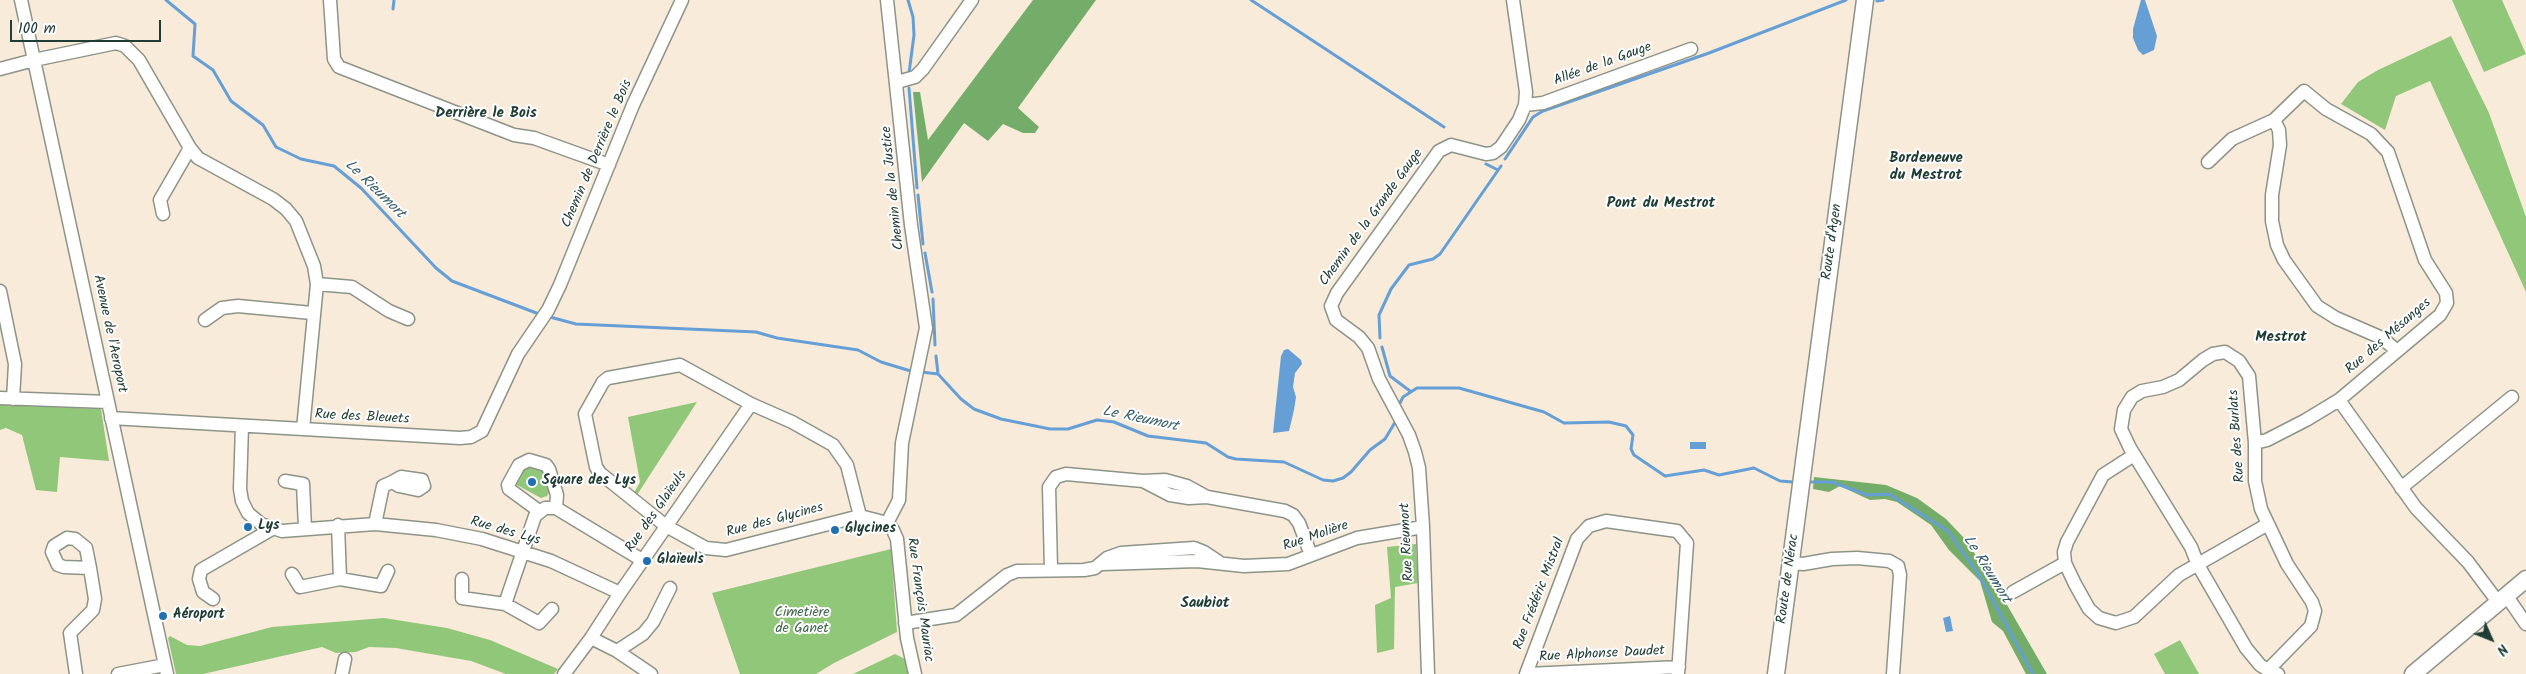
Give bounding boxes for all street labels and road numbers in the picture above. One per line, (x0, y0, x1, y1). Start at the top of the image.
street label: Allée de la Gauge (1552, 40, 1654, 90)
street label: Chemin de Derrière le Bois (559, 77, 637, 231)
street label: Chemin de la Justice (879, 125, 909, 251)
street label: Chemin de la Grande Gauge (1317, 146, 1427, 290)
street label: Route d'Agen (1819, 203, 1847, 281)
street label: Avenue de l'Aeroport (88, 274, 130, 394)
street label: Rue des Mésanges (2343, 295, 2435, 379)
street label: Rue des Burlats (2226, 389, 2250, 483)
street label: Rue des Bleuets (314, 407, 410, 429)
street label: Rue des Glaïeuls (623, 468, 691, 556)
street label: Rue des Glycines (725, 500, 825, 542)
street label: Rue Rieumort (1398, 502, 1418, 582)
street label: Rue des Lys (468, 514, 542, 550)
street label: Rue Molière (1281, 518, 1351, 556)
street label: Route de Nérac (1774, 533, 1804, 625)
street label: Rue Frédéric Mistral (1511, 536, 1569, 652)
street label: Rue François Mauriac (902, 537, 936, 663)
street label: Rue Alphonse Daudet (1539, 643, 1665, 667)

